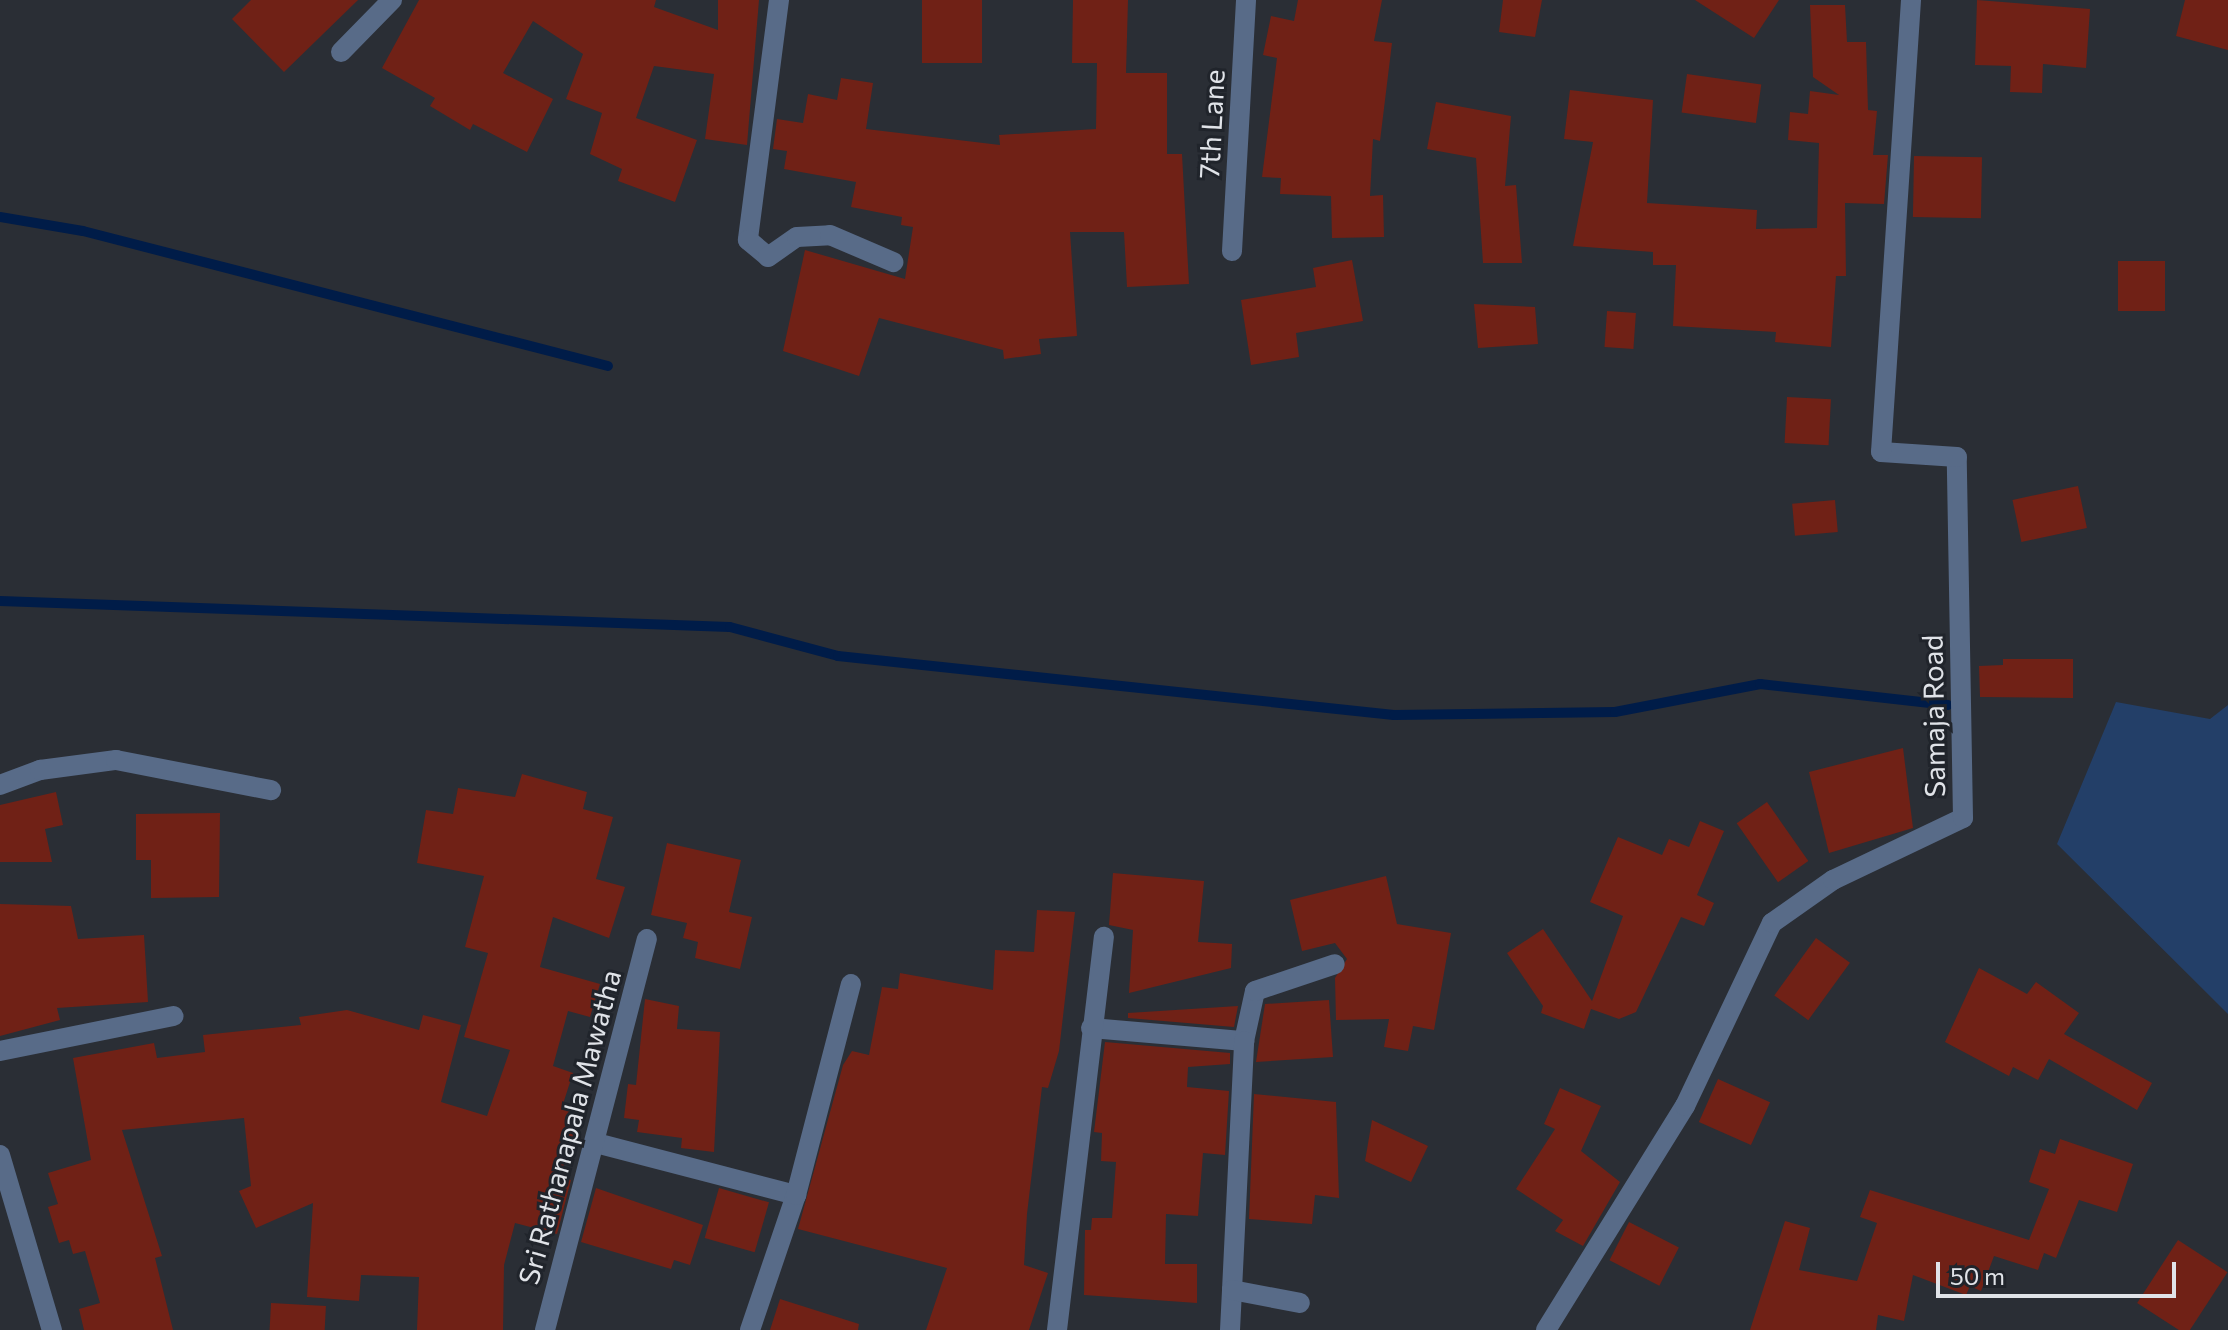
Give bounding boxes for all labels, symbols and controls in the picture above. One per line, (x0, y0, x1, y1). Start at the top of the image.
street label: 7th Lane (1191, 69, 1231, 179)
street label: Samaja Road (1915, 634, 1951, 798)
street label: Sri Rathanapala Mawatha (511, 966, 627, 1288)
scale bar (1940, 1246, 2180, 1296)
text: 50 m (1950, 1261, 2005, 1290)

